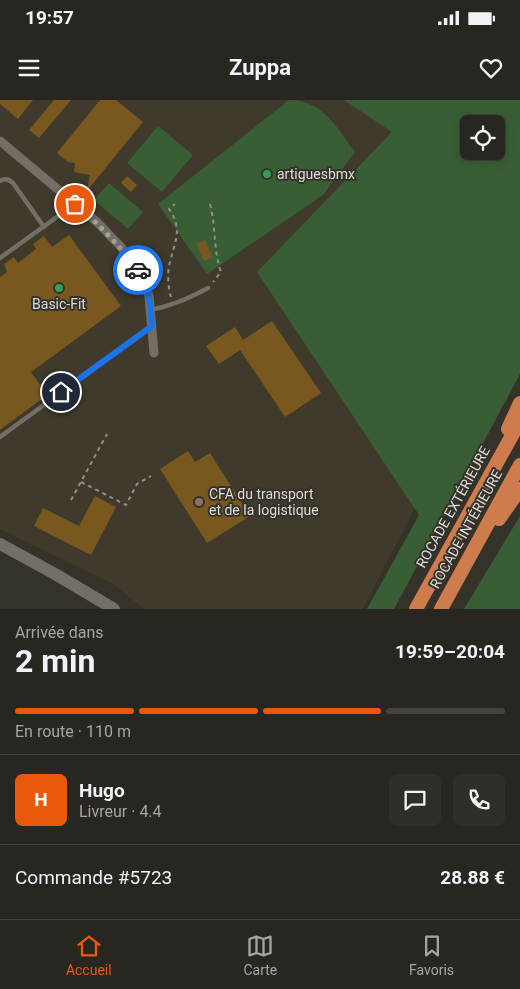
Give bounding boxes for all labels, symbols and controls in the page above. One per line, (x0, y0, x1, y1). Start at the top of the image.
text: 19:57 (25, 6, 74, 29)
icon: menu (15, 54, 43, 82)
icon: heart (477, 54, 505, 82)
text: Zuppa (229, 55, 291, 80)
map controls (460, 115, 505, 160)
button: locate (460, 115, 505, 160)
place label: artiguesbmx (277, 166, 355, 182)
marker: artiguesbmx (261, 168, 273, 180)
pin (54, 183, 96, 225)
icon: bag (61, 190, 89, 218)
courier (113, 245, 163, 295)
icon: car (124, 256, 152, 284)
marker: Basic-Fit (53, 282, 65, 294)
place label: Basic-Fit (32, 296, 86, 312)
pin (40, 371, 82, 413)
icon: home (47, 378, 75, 406)
street label: ROCADE EXTÉRIEURE (412, 443, 493, 570)
street label: ROCADE INTÉRIEURE (426, 466, 505, 591)
place label: CFA du transport et de la logistique (209, 486, 319, 518)
marker: CFA du transport et de la logistique (193, 496, 205, 508)
text: Arrivée dans (15, 623, 104, 642)
text: 19:59–20:04 (395, 640, 505, 663)
text: 2 min (15, 642, 95, 680)
text: En route · 110 m (15, 722, 131, 741)
button: chat (389, 774, 441, 826)
button: phone (453, 774, 505, 826)
text: Hugo (79, 779, 125, 802)
text: H (34, 788, 48, 811)
text: Livreur · 4.4 (79, 802, 162, 821)
text: Commande #5723 (15, 866, 172, 889)
text: 28.88 € (440, 866, 505, 889)
tab: Accueil (66, 932, 112, 978)
tab: Carte (243, 932, 277, 978)
tab: Favoris (409, 932, 454, 978)

